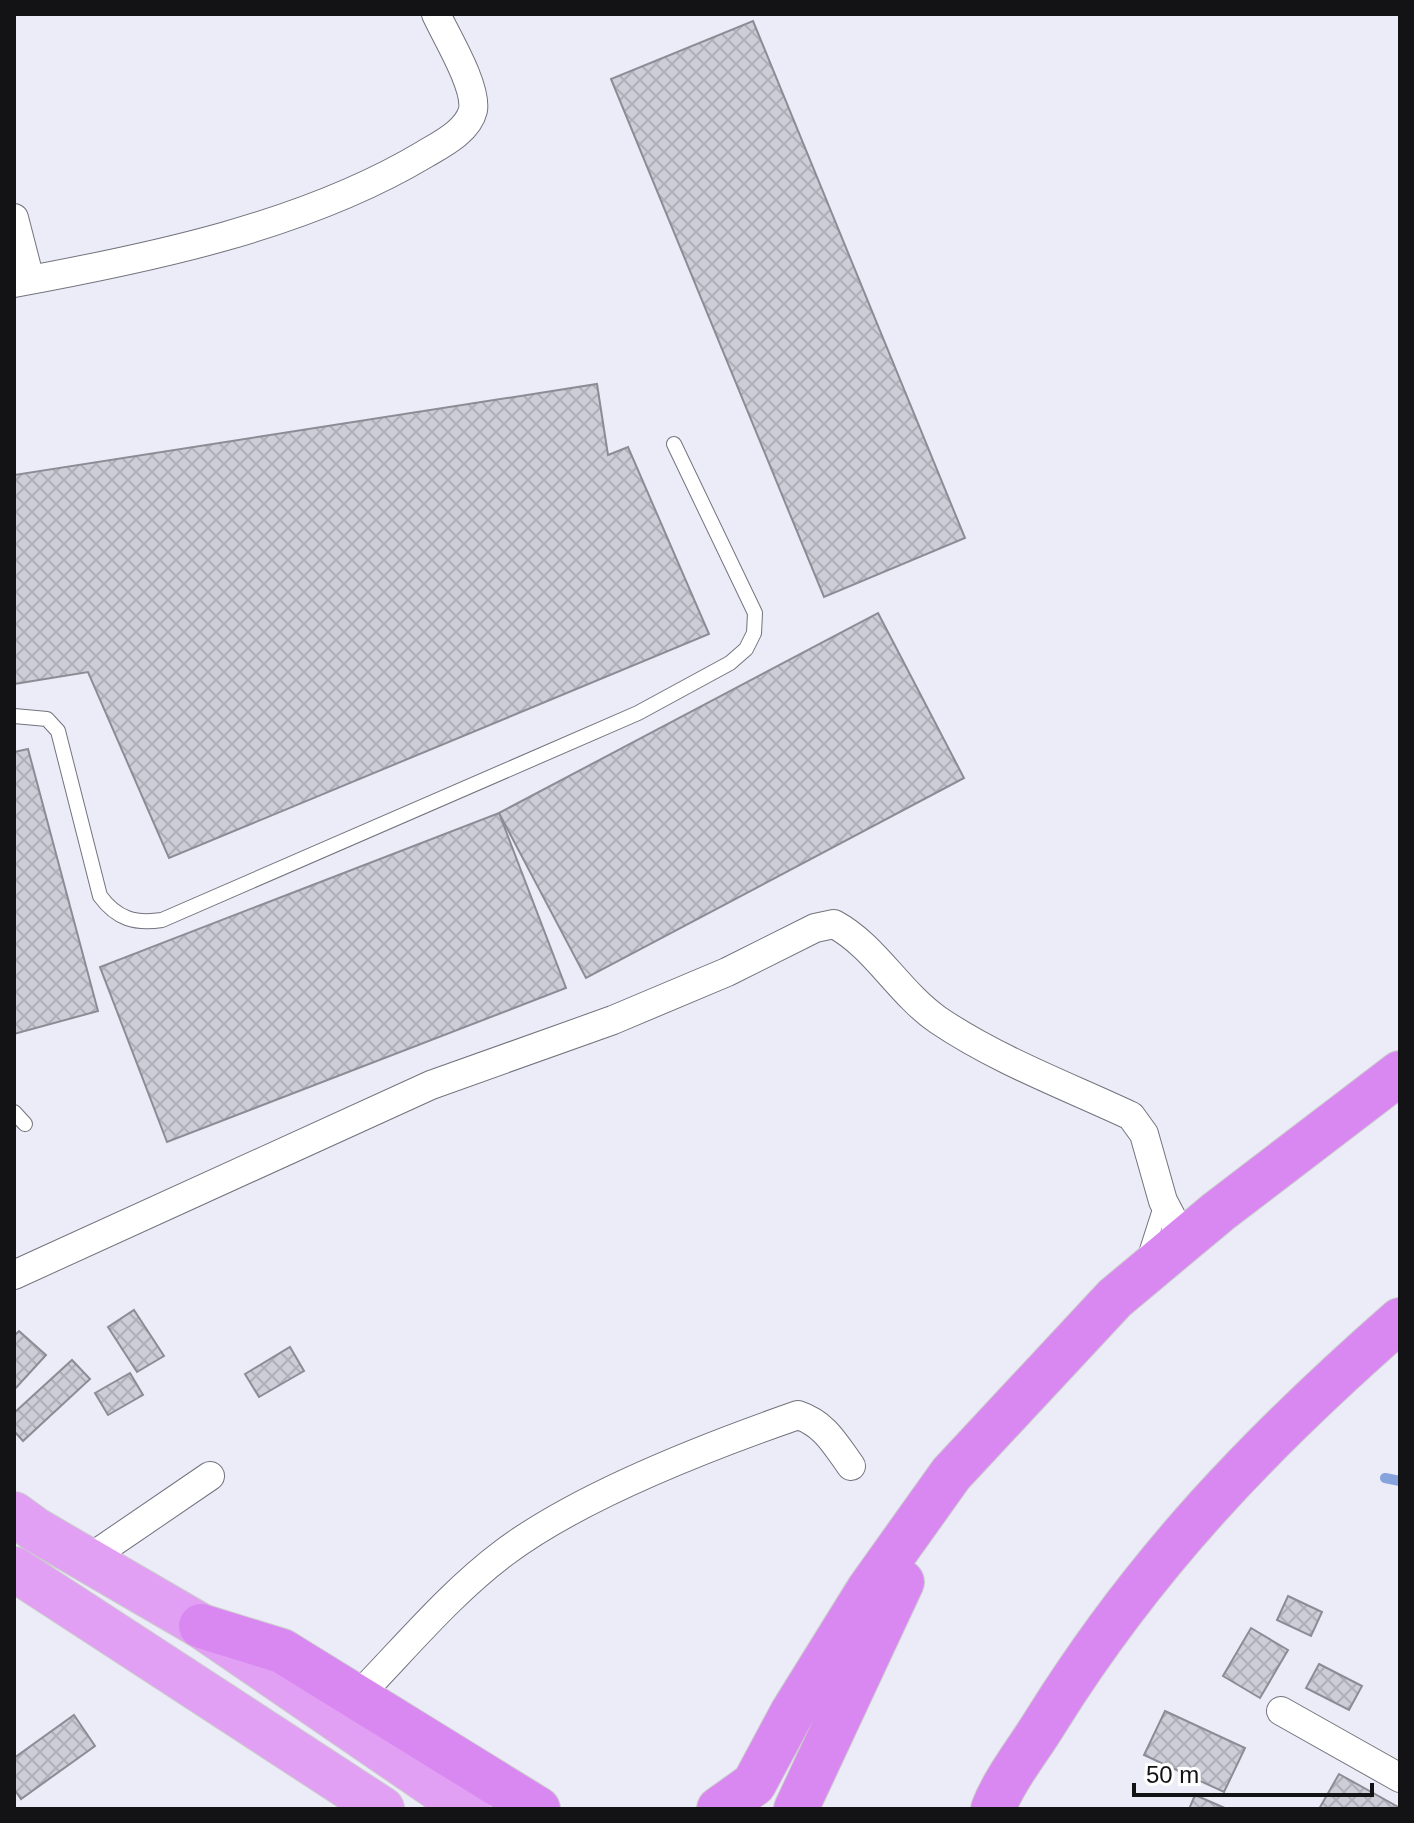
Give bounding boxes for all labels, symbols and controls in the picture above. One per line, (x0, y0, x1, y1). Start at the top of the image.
scale bar (1134, 1747, 1372, 1797)
text: 50 m (1146, 1761, 1199, 1788)

